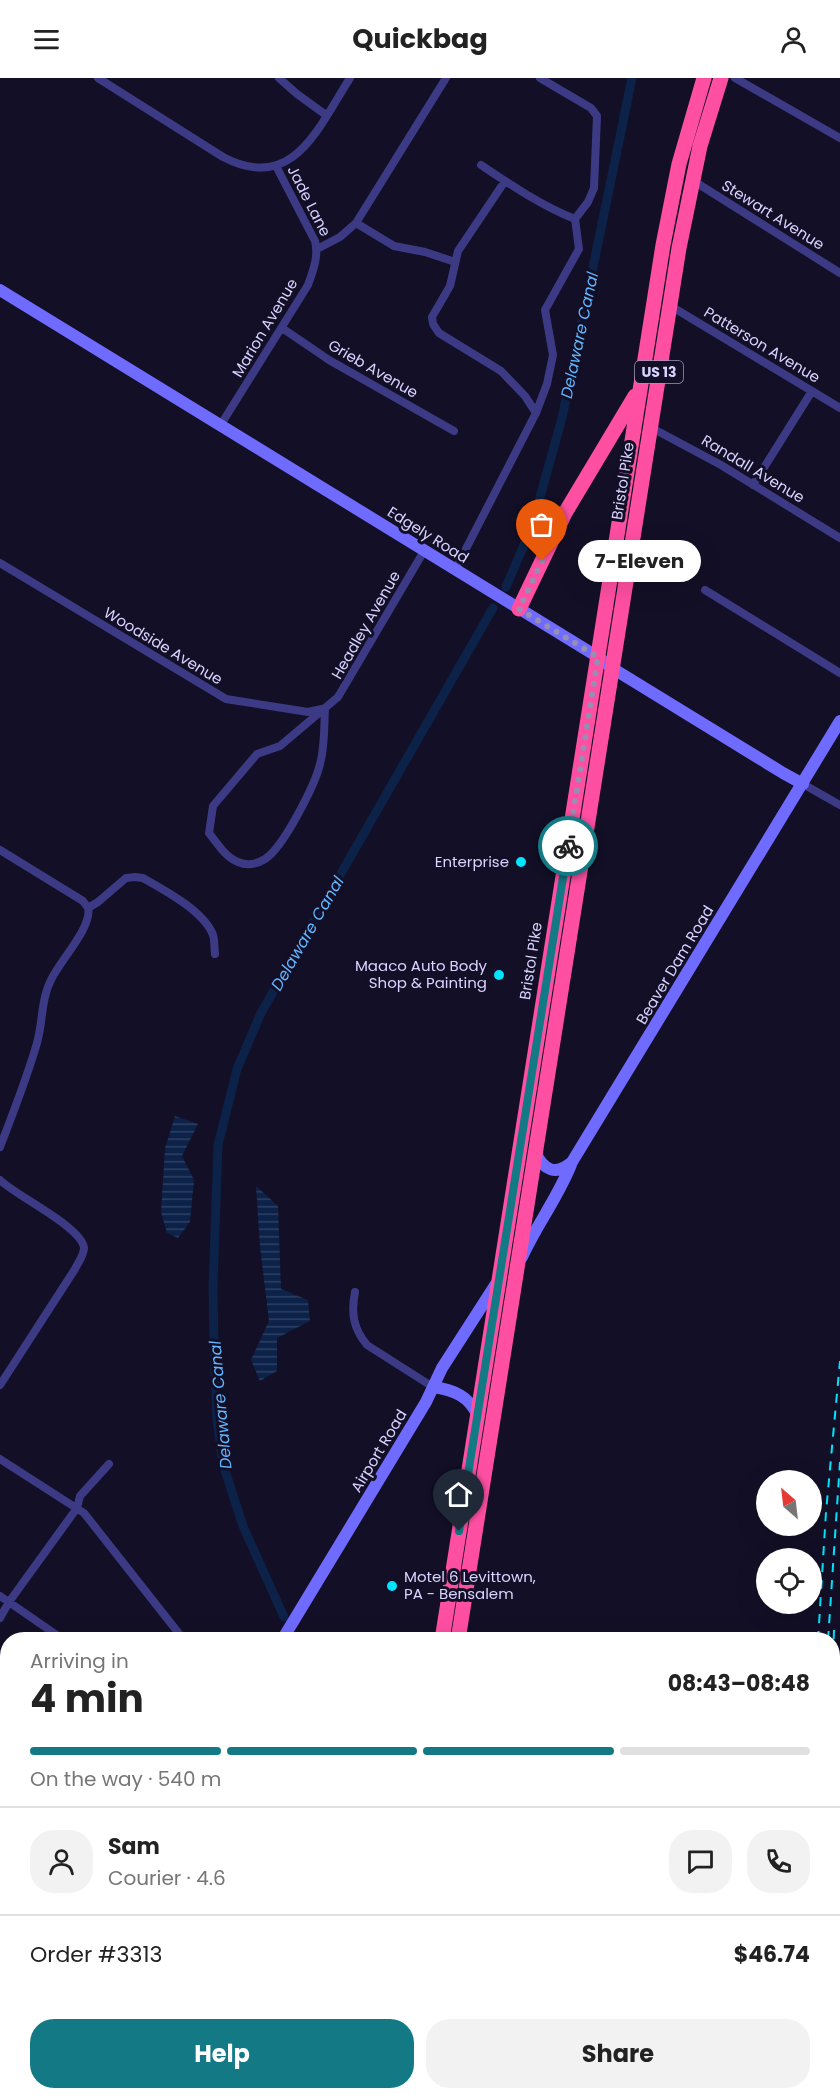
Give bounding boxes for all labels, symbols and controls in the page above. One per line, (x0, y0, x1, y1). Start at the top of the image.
text: Quickbag (352, 20, 488, 57)
icon: menu (30, 23, 63, 56)
icon: person (777, 23, 810, 56)
street label: Jade Lane (283, 162, 336, 240)
street label: Stewart Avenue (718, 175, 829, 255)
water label: Delaware Canal (555, 270, 604, 400)
street label: Marion Avenue (227, 274, 302, 381)
street label: Patterson Avenue (700, 302, 824, 388)
street label: Grieb Avenue (324, 334, 422, 403)
road number: US 13 (635, 361, 683, 383)
street label: Randall Avenue (698, 429, 809, 508)
street label: Bristol Pike (606, 441, 639, 521)
pin (516, 499, 567, 561)
street label: Edgely Road (384, 501, 473, 568)
icon: bag (525, 508, 558, 541)
callout: 7-Eleven (578, 540, 701, 582)
text: 7-Eleven (595, 547, 684, 575)
street label: Headley Avenue (326, 567, 405, 683)
street label: Woodside Avenue (100, 602, 227, 689)
courier (538, 816, 598, 876)
icon: bike (552, 830, 585, 863)
place label: Enterprise (435, 851, 509, 872)
marker: Enterprise (514, 855, 528, 869)
water label: Delaware Canal (265, 872, 350, 995)
street label: Beaver Dam Road (631, 901, 718, 1028)
street label: Bristol Pike (514, 921, 547, 1001)
place label: Maaco Auto Body Shop & Painting (355, 955, 488, 993)
marker: Maaco Auto Body Shop & Painting (492, 968, 506, 982)
water label: Delaware Canal (203, 1340, 238, 1470)
street label: Airport Road (346, 1405, 412, 1496)
pin (433, 1469, 484, 1531)
north arrow (756, 1470, 822, 1536)
map controls (756, 1470, 822, 1614)
icon: home (442, 1478, 475, 1511)
button: locate (756, 1548, 822, 1614)
place label: Motel 6 Levittown, PA - Bensalem (404, 1566, 536, 1604)
marker: Motel 6 Levittown, PA - Bensalem (385, 1579, 399, 1593)
text: Arriving in (30, 1647, 129, 1675)
text: 08:43–08:48 (668, 1668, 810, 1699)
text: 4 min (30, 1671, 144, 1726)
text: On the way · 540 m (30, 1765, 221, 1793)
button: person (30, 1830, 93, 1893)
button: chat (669, 1830, 732, 1893)
button: phone (747, 1830, 810, 1893)
text: Sam (108, 1831, 160, 1862)
text: Courier · 4.6 (108, 1864, 226, 1892)
text: Order #3313 (30, 1939, 163, 1970)
text: $46.74 (734, 1939, 810, 1970)
button: Help (30, 2019, 414, 2088)
button: Share (426, 2019, 810, 2088)

